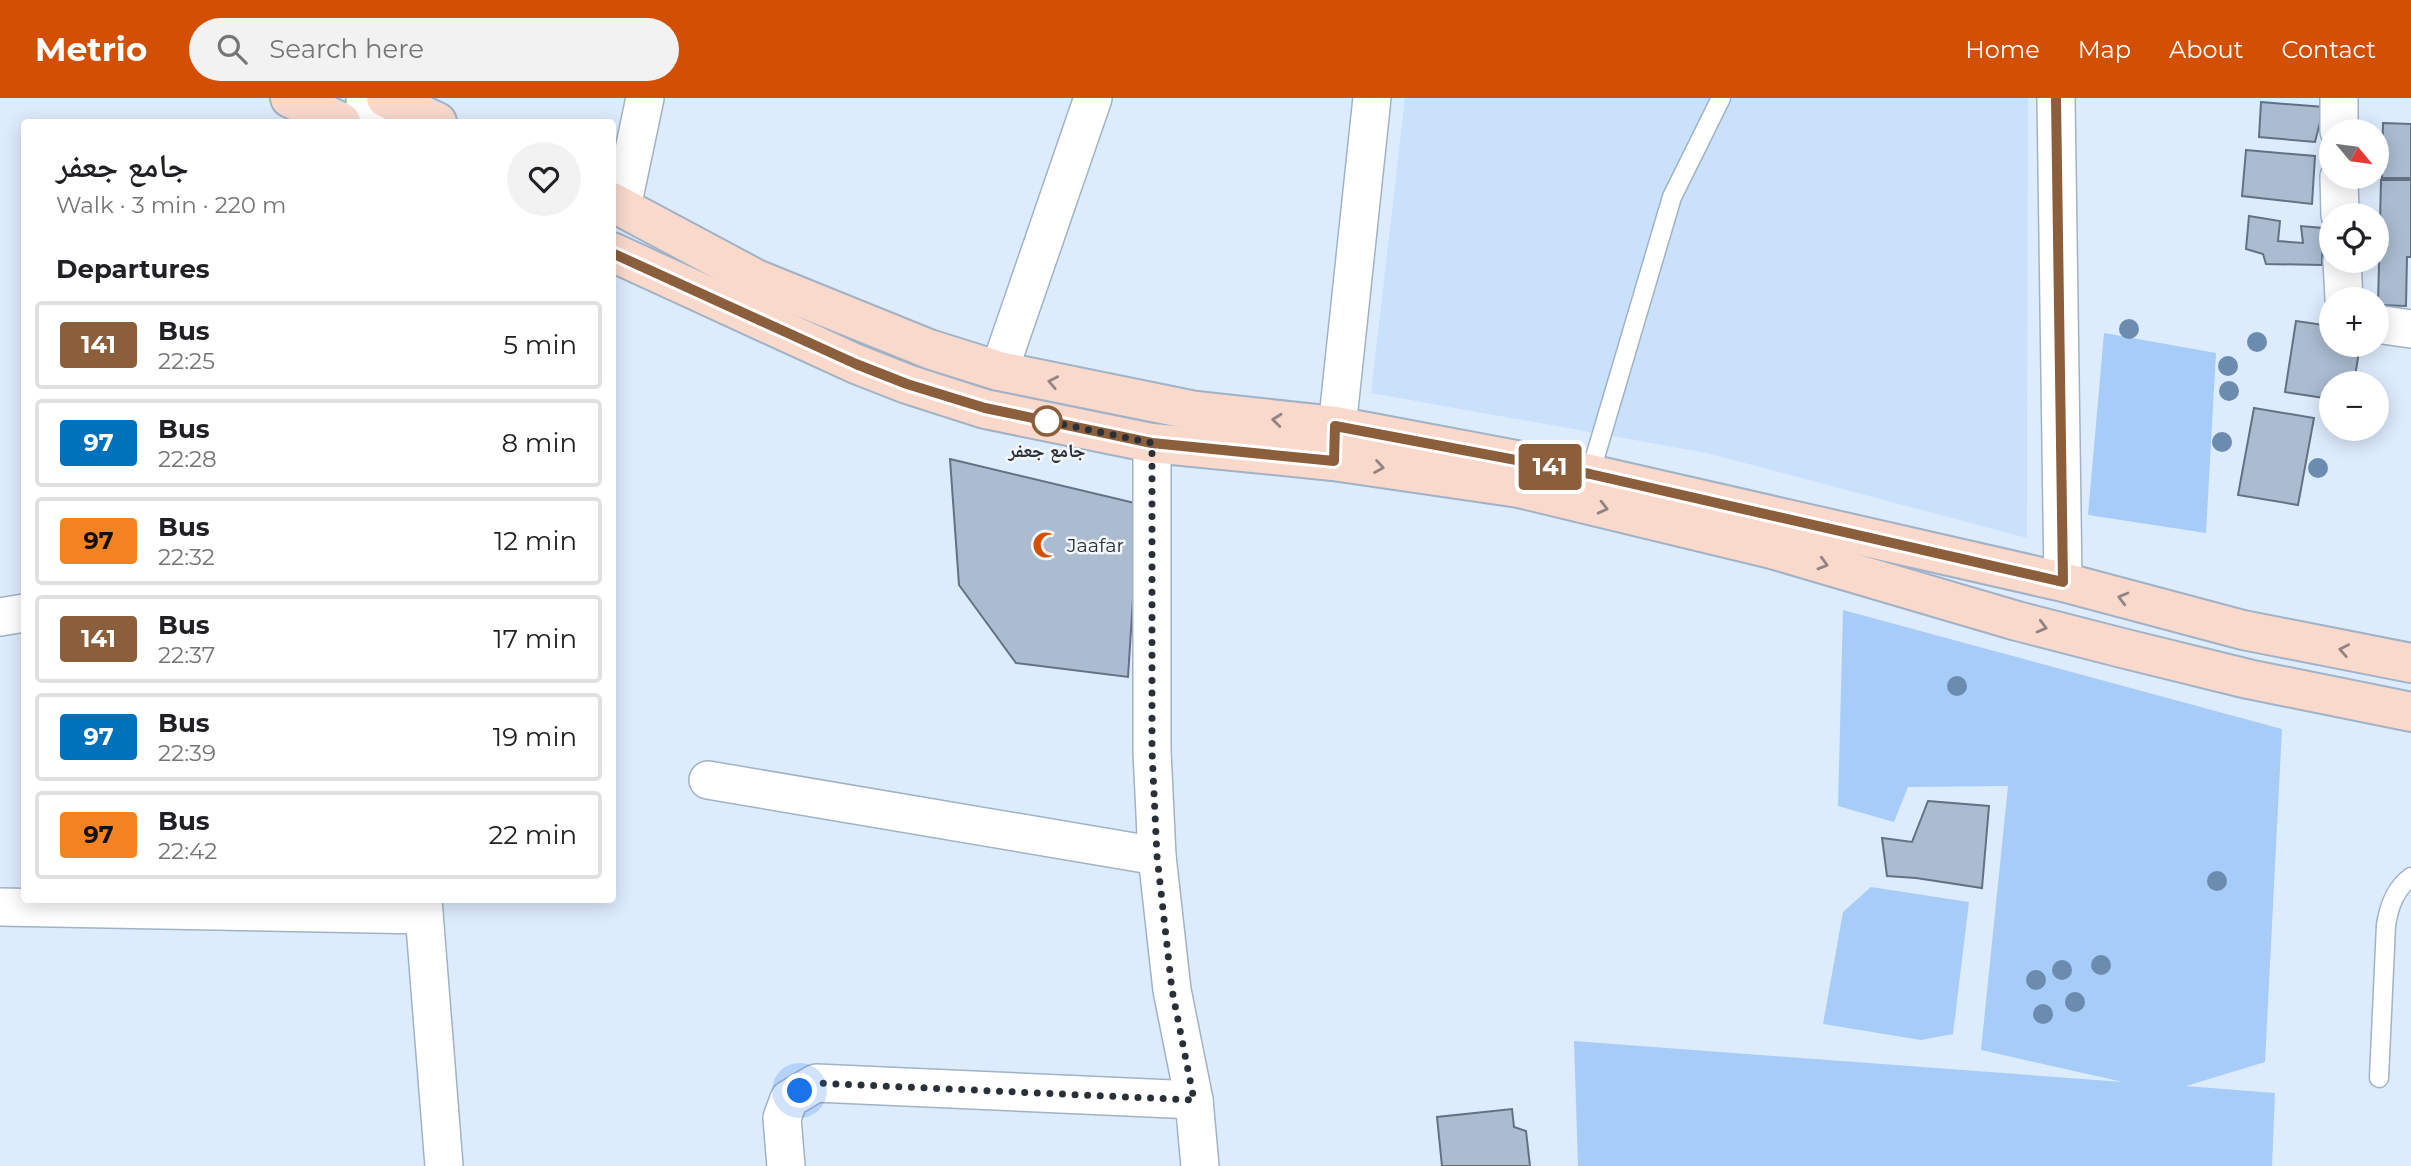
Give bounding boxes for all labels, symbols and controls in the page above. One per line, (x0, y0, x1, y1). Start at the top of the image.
search box (189, 18, 679, 81)
text: Metrio (35, 29, 147, 69)
icon: search (213, 30, 251, 68)
text: Search here (269, 33, 424, 65)
text: Home (1965, 35, 2040, 64)
text: Map (2078, 35, 2131, 64)
text: About (2169, 35, 2243, 64)
text: Contact (2281, 35, 2376, 64)
north arrow (2319, 119, 2389, 189)
map controls (2319, 119, 2389, 441)
button: heart (507, 142, 581, 216)
text: جامع جعفر (56, 145, 189, 185)
text: Walk · 3 min · 220 m (56, 191, 286, 219)
button: locate (2319, 203, 2389, 273)
text: Departures (56, 253, 210, 285)
button: + (2319, 287, 2389, 357)
text: Bus (158, 315, 210, 347)
text: 5 min (503, 329, 577, 361)
text: 141 (81, 330, 116, 359)
text: 22:25 (158, 347, 215, 375)
button: − (2319, 371, 2389, 441)
one-way arrow (1047, 375, 1059, 390)
marker: جامع جعفر (1032, 406, 1062, 436)
text: Bus (158, 413, 210, 445)
one-way arrow (1271, 413, 1282, 428)
text: 8 min (501, 427, 577, 459)
text: 97 (83, 428, 114, 457)
place label: جامع جعفر (1007, 439, 1086, 463)
line badge: 141 (1510, 444, 1590, 490)
text: 22:28 (158, 445, 217, 473)
text: 141 (1533, 452, 1567, 481)
one-way arrow (1373, 460, 1385, 475)
one-way arrow (1597, 500, 1609, 515)
text: Bus (158, 511, 210, 543)
text: 12 min (494, 525, 577, 557)
text: 97 (83, 526, 114, 555)
mosque icon: Jaafar (1031, 530, 1061, 560)
place label: Jaafar (1066, 534, 1124, 557)
text: 22:32 (158, 543, 215, 571)
one-way arrow (1817, 556, 1829, 570)
one-way arrow (2117, 592, 2129, 606)
text: Bus (158, 609, 210, 641)
one-way arrow (2036, 619, 2048, 633)
text: 17 min (493, 623, 577, 655)
text: 141 (81, 624, 116, 653)
text: 22:37 (158, 641, 215, 669)
one-way arrow (2338, 643, 2350, 658)
text: Bus (158, 707, 210, 739)
text: 19 min (493, 721, 577, 753)
text: 97 (83, 722, 114, 751)
text: 22:39 (158, 739, 216, 767)
text: Bus (158, 805, 210, 837)
text: 22 min (488, 819, 577, 851)
text: 97 (83, 820, 114, 849)
text: 22:42 (158, 837, 217, 865)
your location (782, 1073, 817, 1108)

